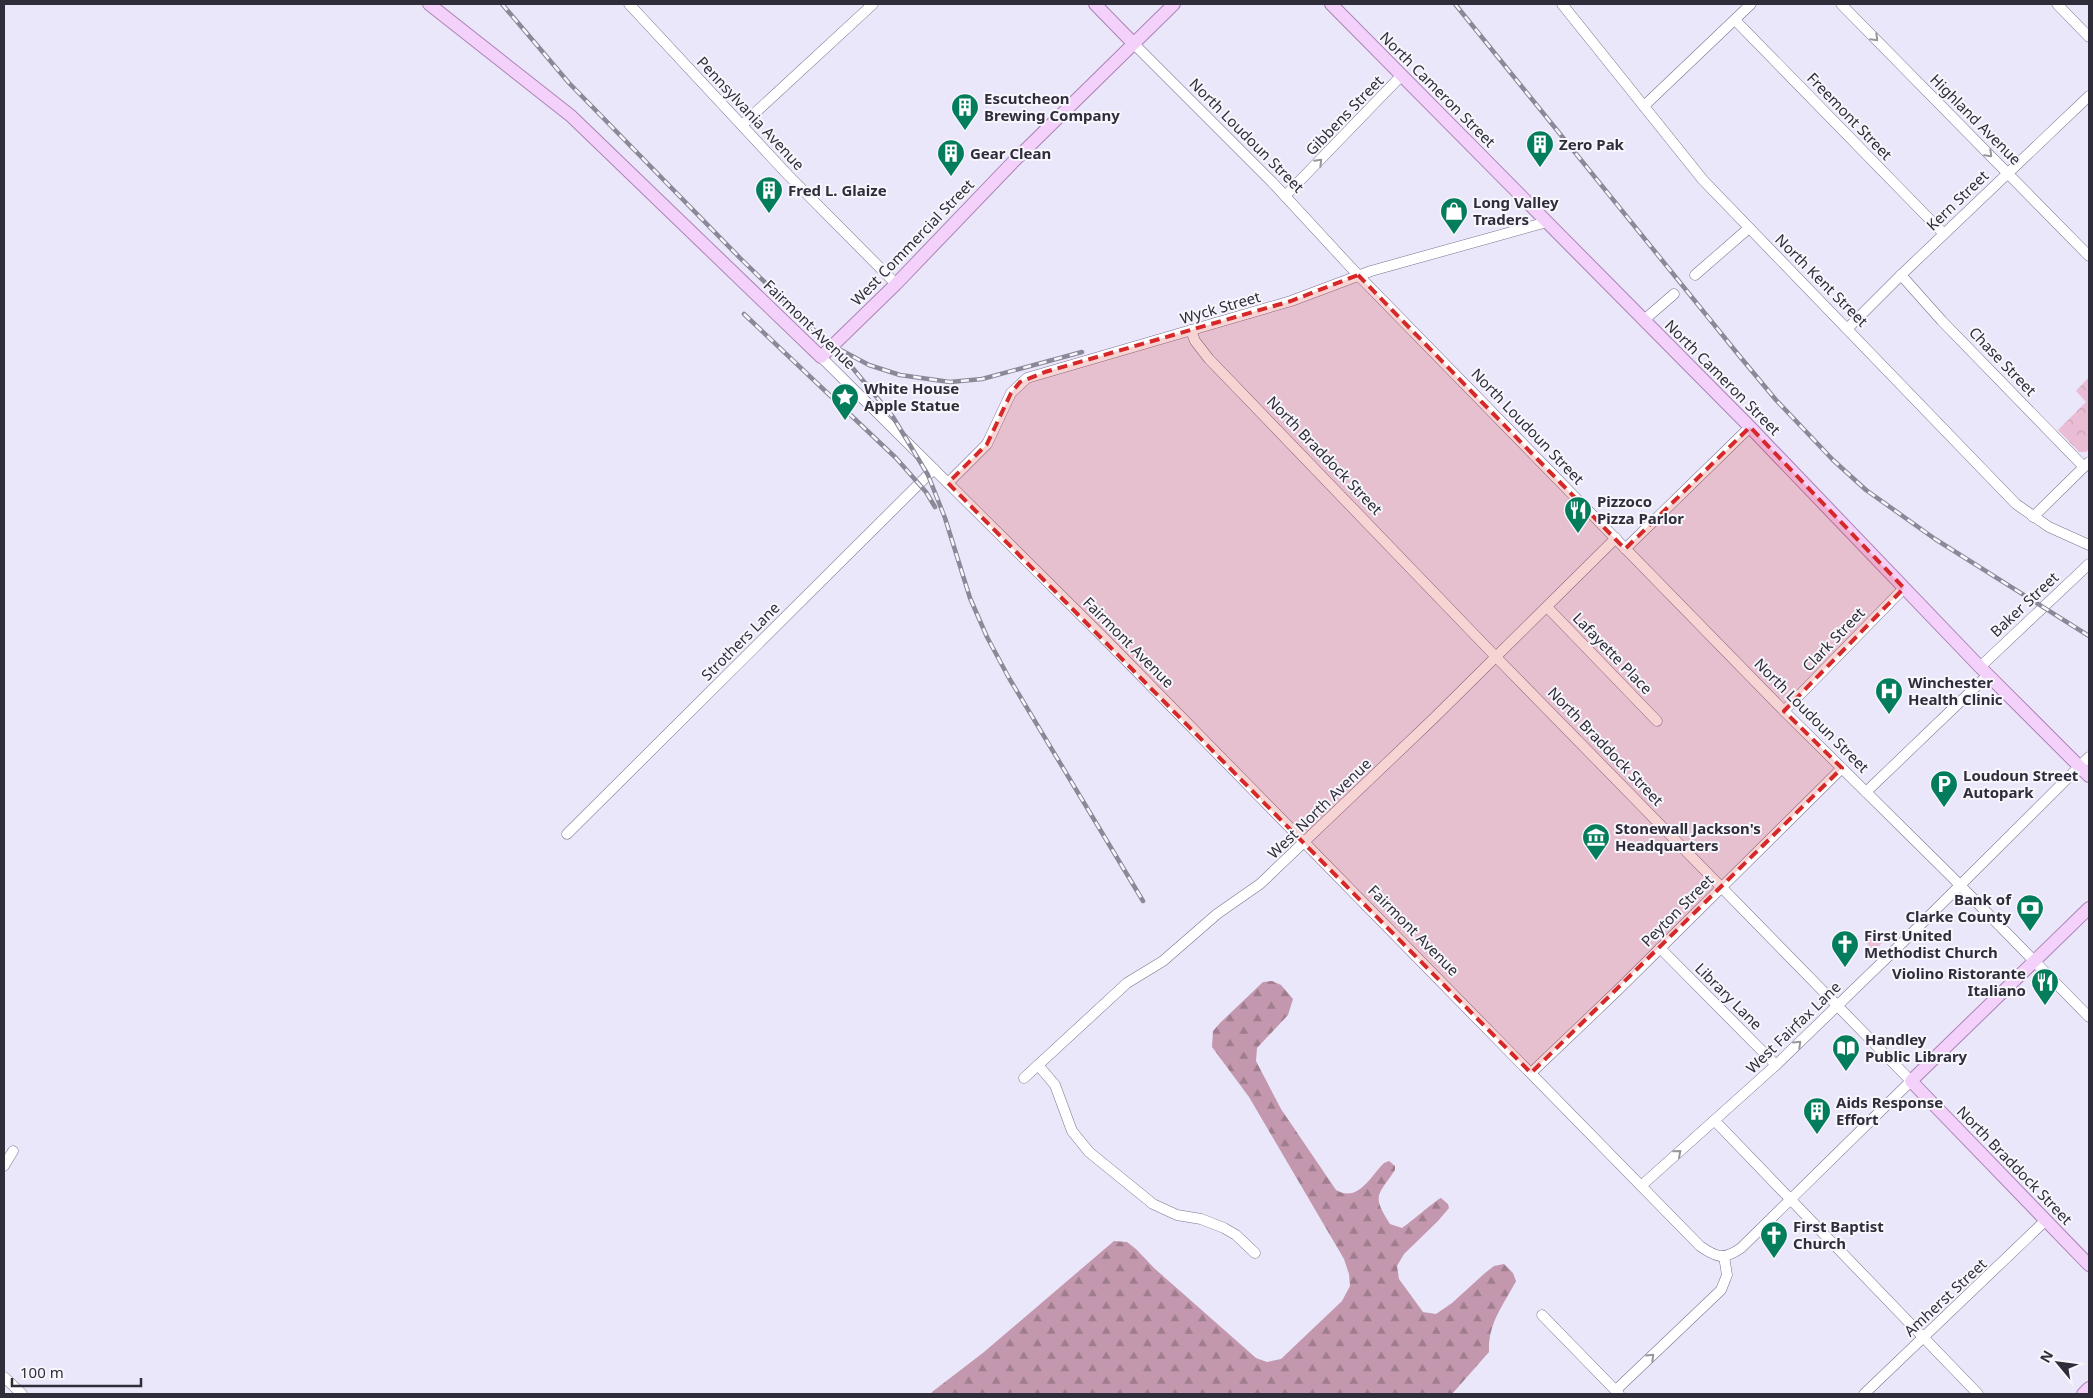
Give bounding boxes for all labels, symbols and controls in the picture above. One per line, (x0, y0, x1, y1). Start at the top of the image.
street label: North Cameron Street (1376, 27, 1501, 152)
one-way arrow (1870, 33, 1879, 42)
street label: Pennsylvania Avenue (693, 52, 809, 174)
street label: Freemont Street (1803, 68, 1897, 164)
street label: Highland Avenue (1926, 69, 2026, 169)
street label: Gibbens Street (1301, 70, 1388, 159)
street label: North Loudoun Street (1185, 73, 1309, 197)
place label: Escutcheon Brewing Company (984, 88, 1120, 125)
building icon: Escutcheon Brewing Company (950, 92, 980, 131)
building icon: Zero Pak (1525, 129, 1555, 168)
place label: Zero Pak (1559, 134, 1625, 154)
building icon: Gear Clean (936, 138, 966, 177)
place label: Gear Clean (970, 143, 1051, 163)
one-way arrow (1984, 149, 1993, 158)
one-way arrow (1313, 158, 1322, 167)
street label: Kern Street (1922, 165, 1993, 235)
street label: West Commercial Street (846, 174, 978, 310)
building icon: Fred L. Glaize (754, 175, 784, 214)
place label: Fred L. Glaize (788, 180, 887, 200)
place label: Long Valley Traders (1473, 192, 1559, 229)
shop icon: Long Valley Traders (1439, 196, 1469, 235)
street label: North Kent Street (1771, 229, 1873, 331)
street label: Fairmont Avenue (760, 275, 860, 373)
street label: Wyck Street (1178, 286, 1263, 328)
street label: North Cameron Street (1661, 315, 1786, 440)
street label: Chase Street (1965, 322, 2041, 400)
street label: North Loudoun Street (1467, 364, 1589, 489)
place label: White House Apple Statue (864, 378, 960, 415)
place icon: White House Apple Statue (830, 382, 860, 421)
street label: North Braddock Street (1263, 391, 1387, 519)
place label: Pizzoco Pizza Parlor (1597, 491, 1684, 528)
restaurant icon: Pizzoco Pizza Parlor (1563, 495, 1593, 534)
street label: Baker Street (1986, 567, 2063, 641)
street label: Fairmont Avenue (1079, 592, 1179, 692)
street label: Strothers Lane (696, 597, 784, 685)
street label: Clark Street (1797, 602, 1869, 675)
street label: Lafayette Place (1569, 608, 1657, 698)
street label: North Loudoun Street (1750, 653, 1874, 777)
place label: Winchester Health Clinic (1908, 672, 2003, 709)
hospital icon: Winchester Health Clinic (1874, 676, 1904, 715)
street label: North Braddock Street (1544, 682, 1668, 810)
street label: West North Avenue (1263, 753, 1375, 863)
place label: Loudoun Street Autopark (1963, 765, 2079, 802)
parking icon: Loudoun Street Autopark (1929, 769, 1959, 808)
place label: Stonewall Jackson's Headquarters (1615, 818, 1761, 855)
museum icon: Stonewall Jackson's Headquarters (1581, 822, 1611, 861)
street label: Peyton Street (1637, 869, 1718, 950)
street label: Fairmont Avenue (1364, 880, 1464, 980)
place label: Bank of Clarke County (1905, 889, 2012, 926)
bank icon: Bank of Clarke County (2015, 893, 2045, 932)
place label: First United Methodist Church (1864, 925, 1998, 962)
church icon: First United Methodist Church (1830, 929, 1860, 968)
street label: Library Lane (1691, 958, 1767, 1034)
place label: Violino Ristorante Italiano (1892, 963, 2026, 1000)
restaurant icon: Violino Ristorante Italiano (2030, 967, 2060, 1006)
street label: West Fairfax Lane (1741, 977, 1845, 1077)
place label: Handley Public Library (1865, 1029, 1968, 1066)
library icon: Handley Public Library (1831, 1033, 1861, 1072)
one-way arrow (1792, 1041, 1801, 1050)
place label: Aids Response Effort (1836, 1092, 1943, 1129)
building icon: Aids Response Effort (1802, 1096, 1832, 1135)
street label: North Braddock Street (1953, 1101, 2077, 1229)
one-way arrow (1672, 1150, 1681, 1159)
place label: First Baptist Church (1793, 1216, 1884, 1253)
church icon: First Baptist Church (1759, 1220, 1789, 1259)
street label: Amherst Street (1899, 1253, 1991, 1340)
north arrow (2033, 1338, 2083, 1388)
text: N (2035, 1347, 2057, 1366)
one-way arrow (1645, 1354, 1654, 1363)
scale bar (12, 1356, 141, 1388)
text: 100 m (20, 1362, 64, 1382)

